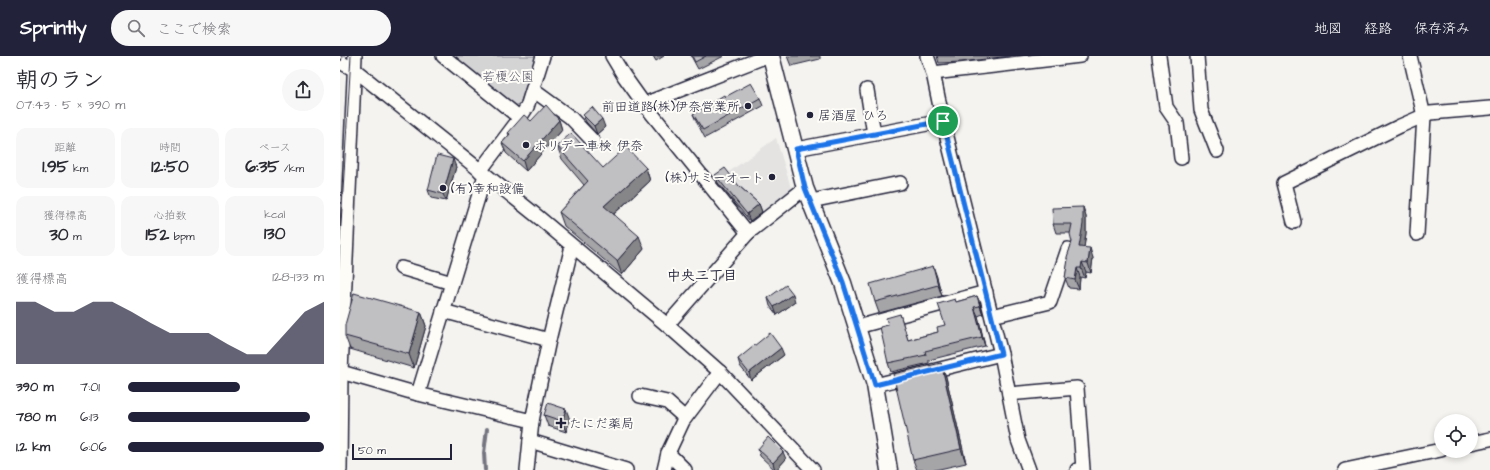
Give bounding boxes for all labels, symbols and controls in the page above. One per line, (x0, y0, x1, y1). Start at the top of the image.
search box (111, 10, 391, 46)
text: Sprintly (20, 15, 87, 42)
icon: search (125, 17, 147, 39)
text: ここで検索 (157, 19, 232, 40)
text: 地図 (1314, 19, 1342, 39)
text: 経路 (1364, 19, 1392, 39)
text: 保存済み (1414, 19, 1470, 39)
text: 朝のラン (16, 65, 104, 96)
park label: 若榎公園 (482, 68, 534, 86)
button: share (282, 69, 324, 111)
text: 07:43 · 5 × 390 m (16, 96, 125, 114)
place label: 前田道路(株)伊奈営業所 (602, 98, 740, 116)
marker: 前田道路(株)伊奈営業所 (743, 101, 753, 111)
pin (926, 104, 960, 138)
place label: 居酒屋 ひろ (818, 107, 888, 125)
marker: 居酒屋 ひろ (805, 110, 815, 120)
icon: arrive (932, 110, 954, 132)
place label: ホリデー車検 伊奈 (534, 137, 643, 155)
text: 距離 (54, 140, 76, 155)
text: 時間 (159, 140, 181, 155)
text: ペース (258, 140, 291, 155)
marker: ホリデー車検 伊奈 (521, 140, 531, 150)
text: 1.95 (42, 155, 69, 179)
text: 12:50 (151, 155, 189, 179)
text: 6:35 (245, 155, 279, 179)
text: km (69, 161, 88, 176)
text: /km (279, 161, 304, 176)
place label: (株)サミーオート (666, 169, 764, 187)
marker: (株)サミーオート (767, 172, 777, 182)
place label: (有)幸和設備 (451, 180, 524, 198)
marker: (有)幸和設備 (438, 183, 448, 193)
text: kcal (264, 207, 285, 222)
text: 獲得標高 (43, 208, 87, 223)
text: 心拍数 (153, 208, 186, 223)
text: 130 (264, 222, 285, 246)
text: 30 (49, 223, 69, 247)
text: 152 (145, 223, 169, 247)
text: m (69, 229, 82, 244)
text: bpm (169, 229, 195, 244)
district label: 中央二丁目 (667, 266, 737, 286)
text: 128–133 m (272, 268, 324, 286)
text: 獲得標高 (16, 270, 68, 288)
text: 390 m (16, 378, 54, 396)
text: 7:01 (80, 378, 100, 396)
text: 780 m (16, 408, 56, 426)
text: 6:13 (80, 408, 99, 426)
map controls (1434, 414, 1478, 458)
button: locate (1434, 414, 1478, 458)
place label: たにだ薬局 (569, 415, 634, 433)
marker: たにだ薬局 (556, 418, 566, 428)
text: 1.2 km (16, 438, 50, 456)
text: 6:06 (80, 438, 107, 456)
scale bar (352, 442, 452, 461)
text: 50 m (358, 443, 386, 458)

